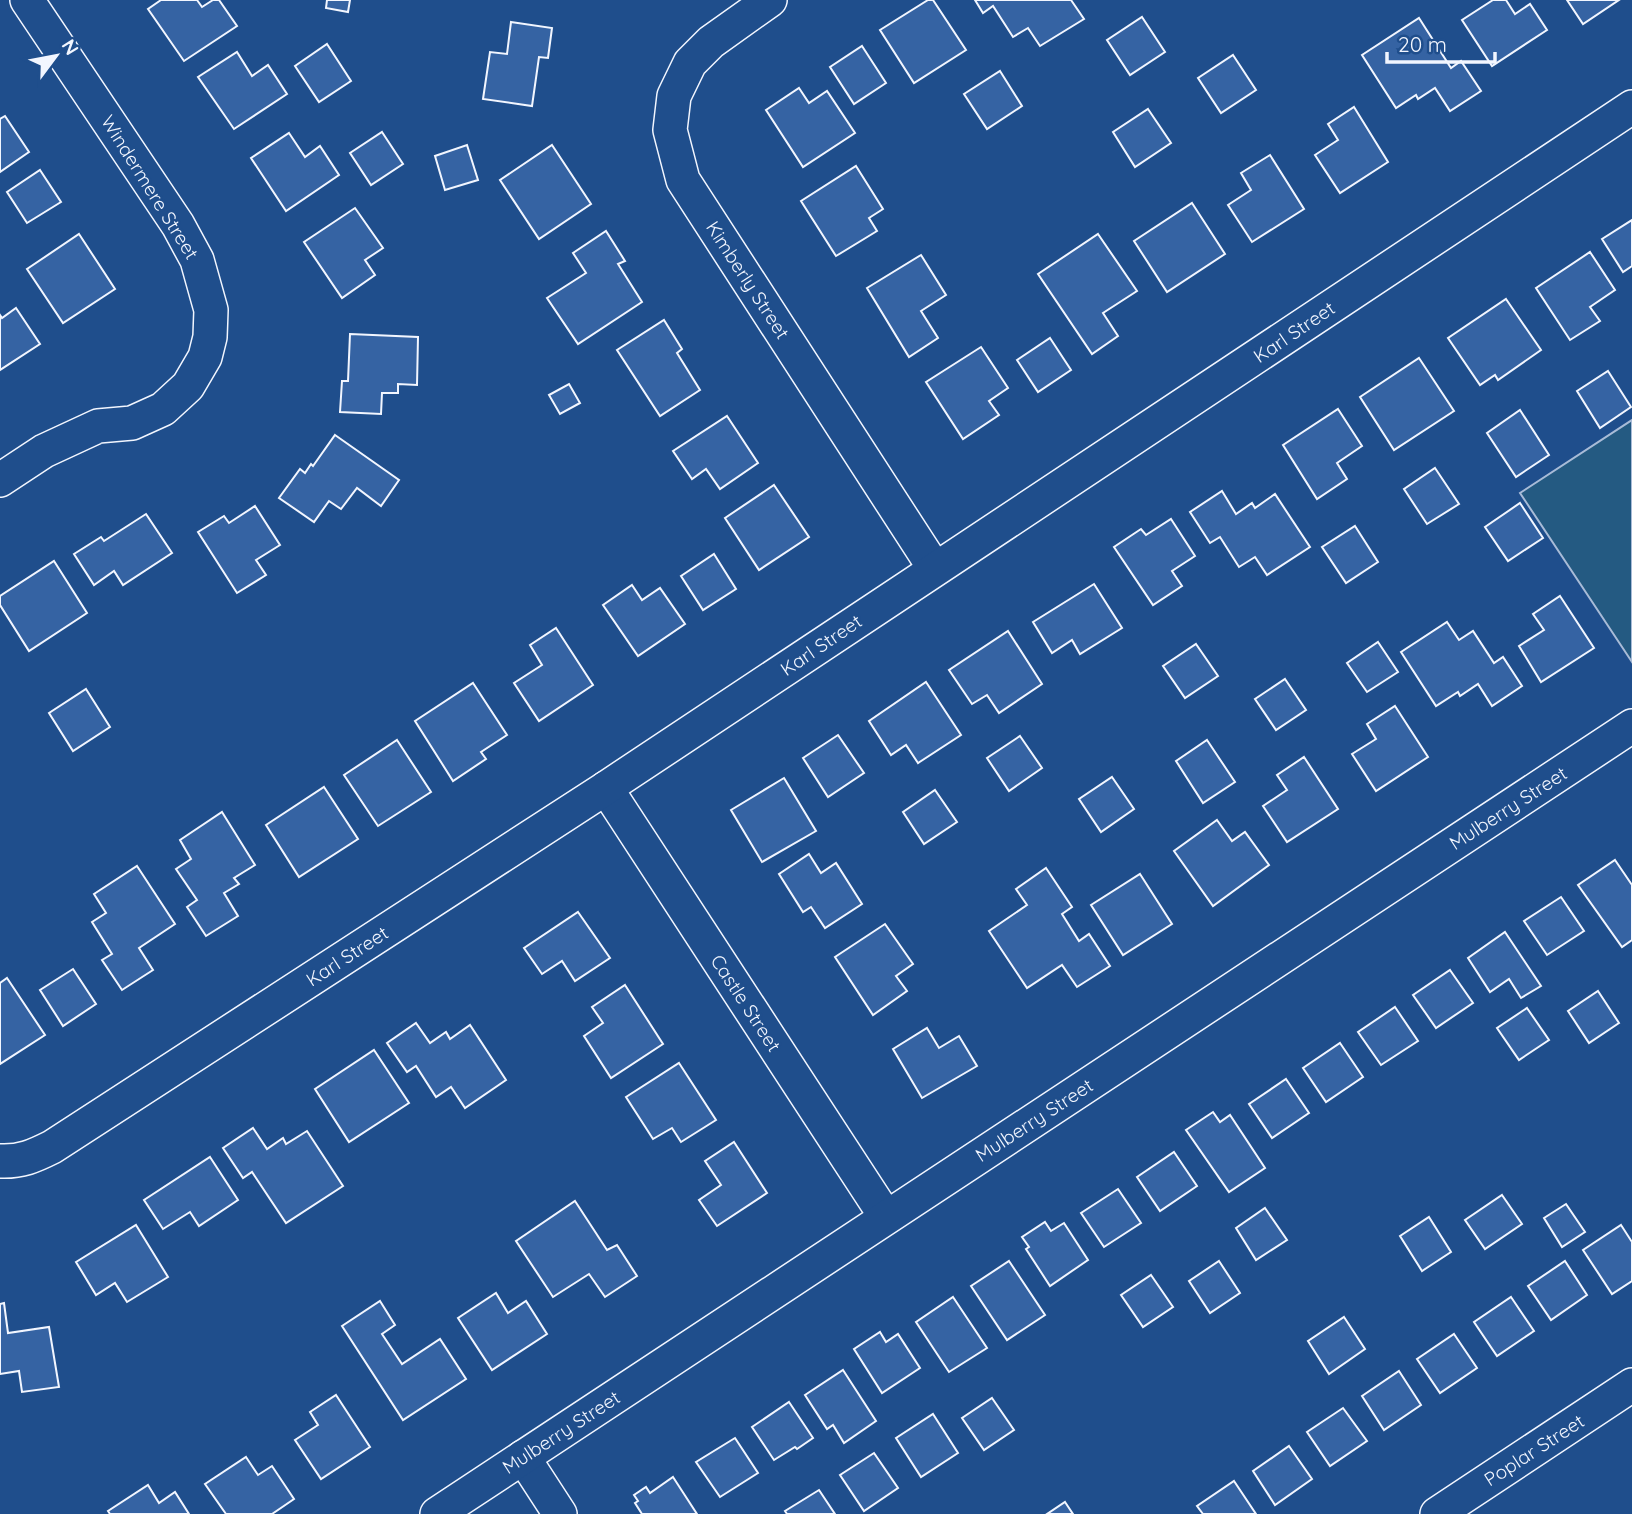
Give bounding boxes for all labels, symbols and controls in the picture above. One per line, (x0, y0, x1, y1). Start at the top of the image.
north arrow (21, 21, 91, 91)
scale bar (1387, 21, 1496, 65)
text: 20 m (1398, 31, 1447, 57)
text: N (57, 35, 84, 59)
street label: Windermere Street (96, 110, 204, 264)
street label: Kimberly Street (701, 217, 795, 343)
street label: Karl Street (1249, 296, 1339, 368)
street label: Karl Street (776, 609, 866, 681)
street label: Mulberry Street (1445, 761, 1571, 855)
street label: Karl Street (301, 921, 393, 991)
street label: Castle Street (706, 950, 786, 1056)
street label: Mulberry Street (971, 1073, 1097, 1167)
street label: Mulberry Street (498, 1385, 624, 1479)
street label: Poplar Street (1479, 1409, 1589, 1491)

